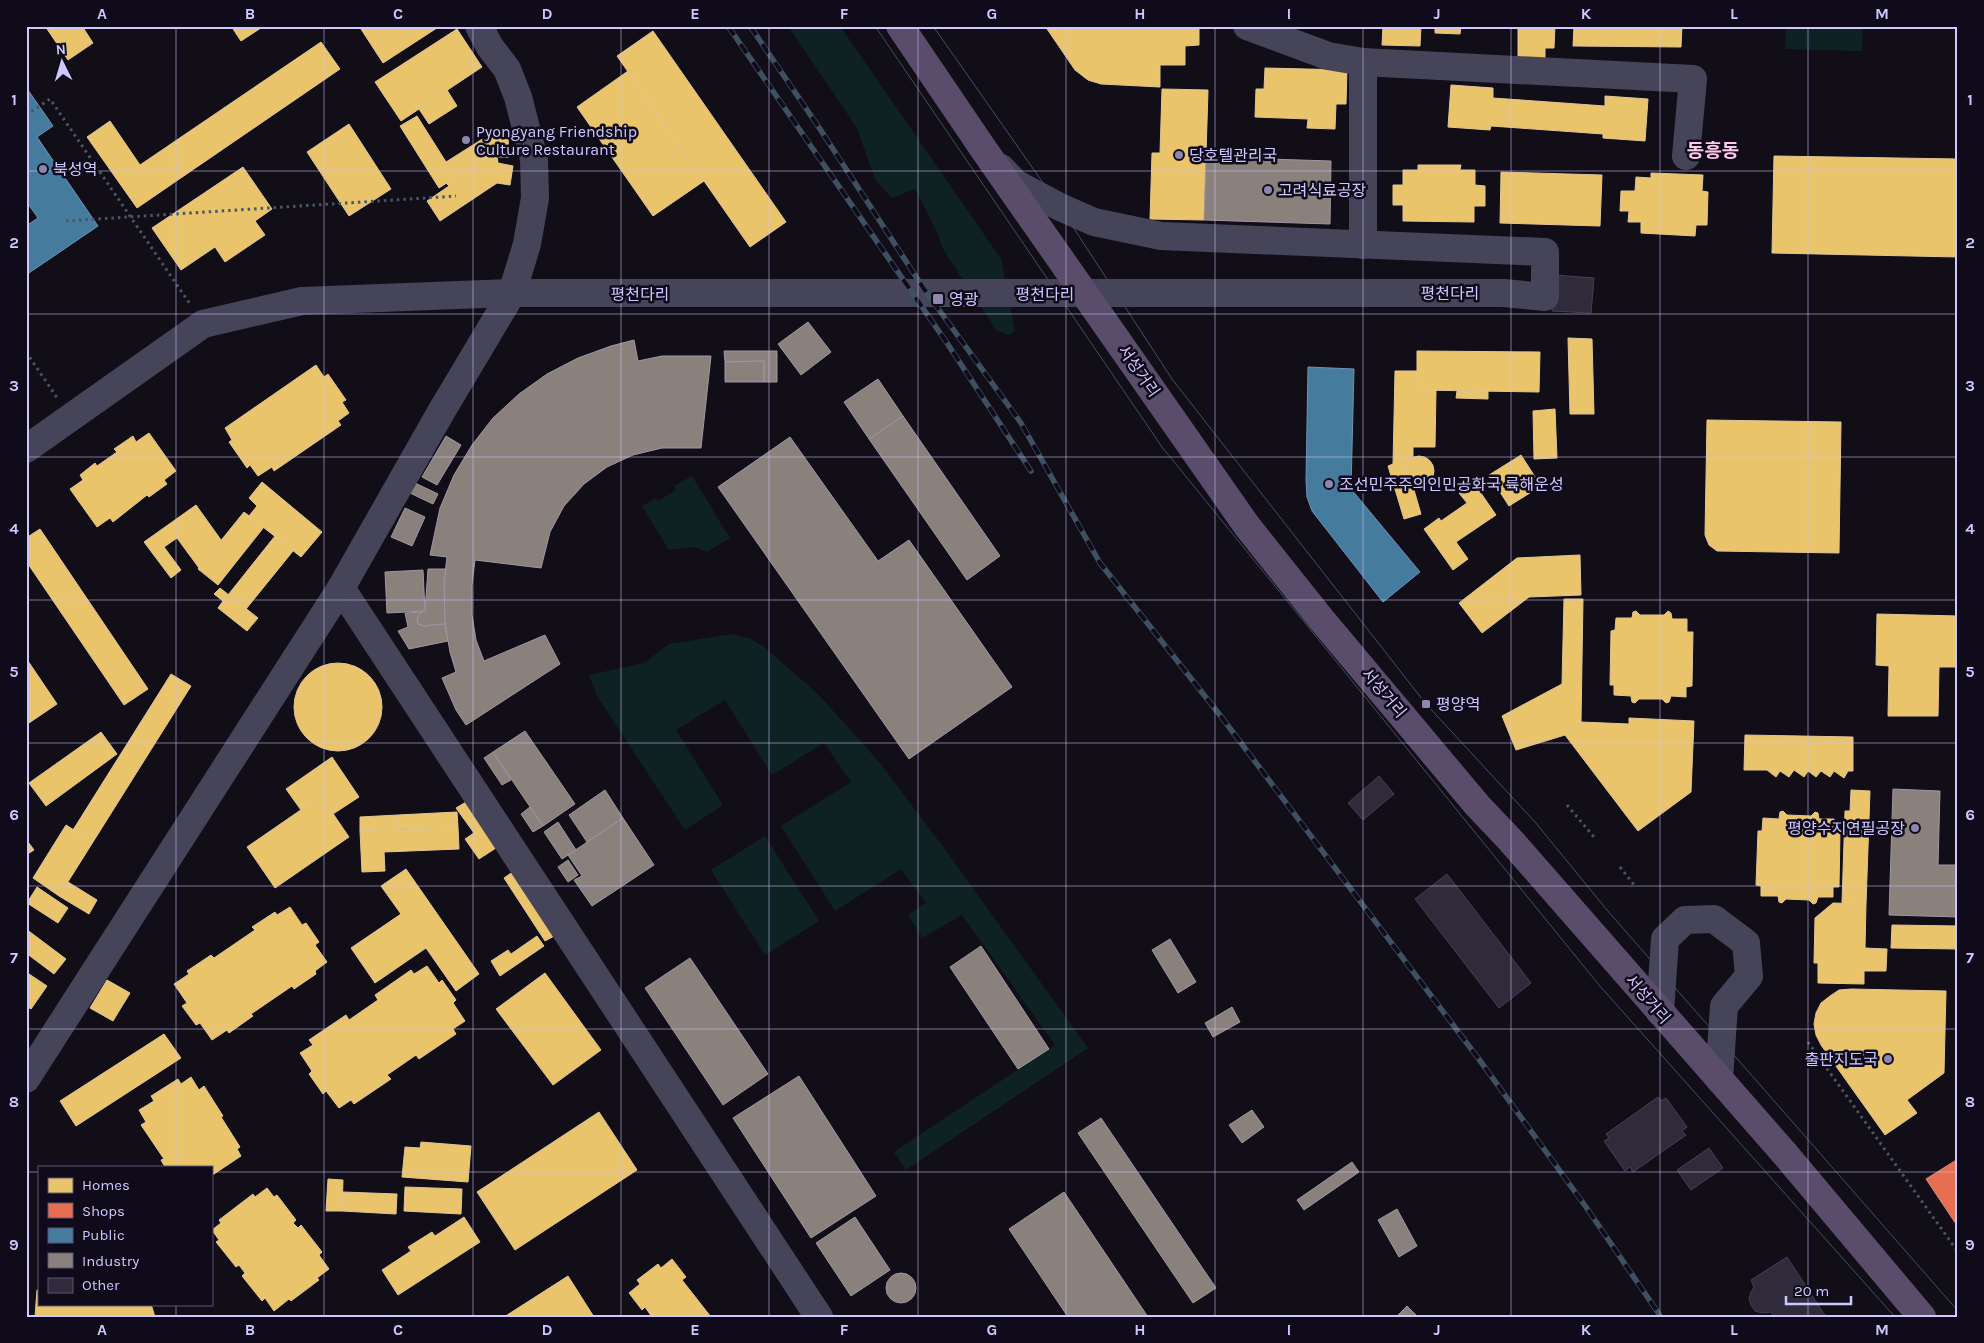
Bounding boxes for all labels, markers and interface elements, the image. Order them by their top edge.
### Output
text: A [97,4,107,23]
text: B [245,4,255,23]
text: C [393,4,403,23]
text: D [542,4,553,23]
text: E [690,4,700,23]
text: F [840,4,849,23]
text: G [987,4,997,23]
text: H [1134,4,1146,23]
text: I [1287,4,1291,23]
text: J [1433,4,1441,23]
text: K [1581,4,1592,23]
text: L [1730,4,1738,23]
text: M [1875,4,1889,23]
north arrow [38,38,88,88]
text: N [55,41,67,58]
text: 1 [11,90,17,109]
text: 1 [1967,90,1973,109]
place label: Pyongyang Friendship Culture Restaurant [476,122,637,159]
marker: Pyongyang Friendship Culture Restaurant [460,134,472,146]
district label: 동흥동 [1687,140,1739,162]
place label: 당호텔관리국 [1189,146,1277,165]
marker: 당호텔관리국 [1173,149,1185,161]
place label: 북성역 [53,160,97,179]
marker: 북성역 [37,163,49,175]
place label: 고려식료공장 [1278,181,1367,200]
marker: 고려식료공장 [1262,184,1274,196]
text: 2 [9,233,19,252]
text: 2 [1965,233,1975,252]
street label: 평천다리 [1421,284,1479,303]
street label: 평천다리 [611,285,669,304]
street label: 평천다리 [1016,285,1074,304]
place label: 영광 [949,290,979,309]
marker: 영광 [931,292,945,306]
street label: 서성거리 [1114,341,1164,401]
text: 3 [9,376,19,395]
text: 3 [1965,376,1975,395]
place label: 조선민주주의인민공화국 륙해운성 [1339,475,1564,494]
marker: 조선민주주의인민공화국 륙해운성 [1323,478,1335,490]
text: 4 [9,519,19,538]
text: 4 [1965,519,1975,538]
text: 5 [9,662,19,681]
text: 5 [1965,662,1975,681]
street label: 서성거리 [1358,664,1410,722]
place label: 평양역 [1436,695,1480,714]
marker: 평양역 [1420,698,1432,710]
text: 6 [9,805,19,824]
text: 6 [1965,805,1975,824]
place label: 평양수지연필공장 [1787,819,1905,838]
marker: 평양수지연필공장 [1909,822,1921,834]
text: 7 [10,948,18,967]
text: 7 [1966,948,1974,967]
street label: 서성거리 [1622,971,1674,1027]
place label: 출판지도국 [1804,1050,1878,1069]
marker: 출판지도국 [1882,1053,1894,1065]
text: 8 [9,1092,19,1111]
text: 8 [1965,1092,1975,1111]
legend [38,1166,212,1306]
text: Homes [82,1176,130,1194]
text: Shops [82,1202,125,1220]
text: Public [82,1226,125,1244]
text: 9 [9,1235,19,1254]
text: 9 [1965,1235,1975,1254]
text: Industry [82,1252,139,1270]
scale bar [1786,1273,1852,1305]
text: Other [82,1276,120,1294]
text: 20 m [1794,1282,1829,1300]
text: A [97,1320,107,1339]
text: B [245,1320,255,1339]
text: C [393,1320,403,1339]
text: D [542,1320,553,1339]
text: E [690,1320,700,1339]
text: F [840,1320,849,1339]
text: G [987,1320,997,1339]
text: H [1134,1320,1146,1339]
text: I [1287,1320,1291,1339]
text: J [1433,1320,1441,1339]
text: K [1581,1320,1592,1339]
text: L [1730,1320,1738,1339]
text: M [1875,1320,1889,1339]

